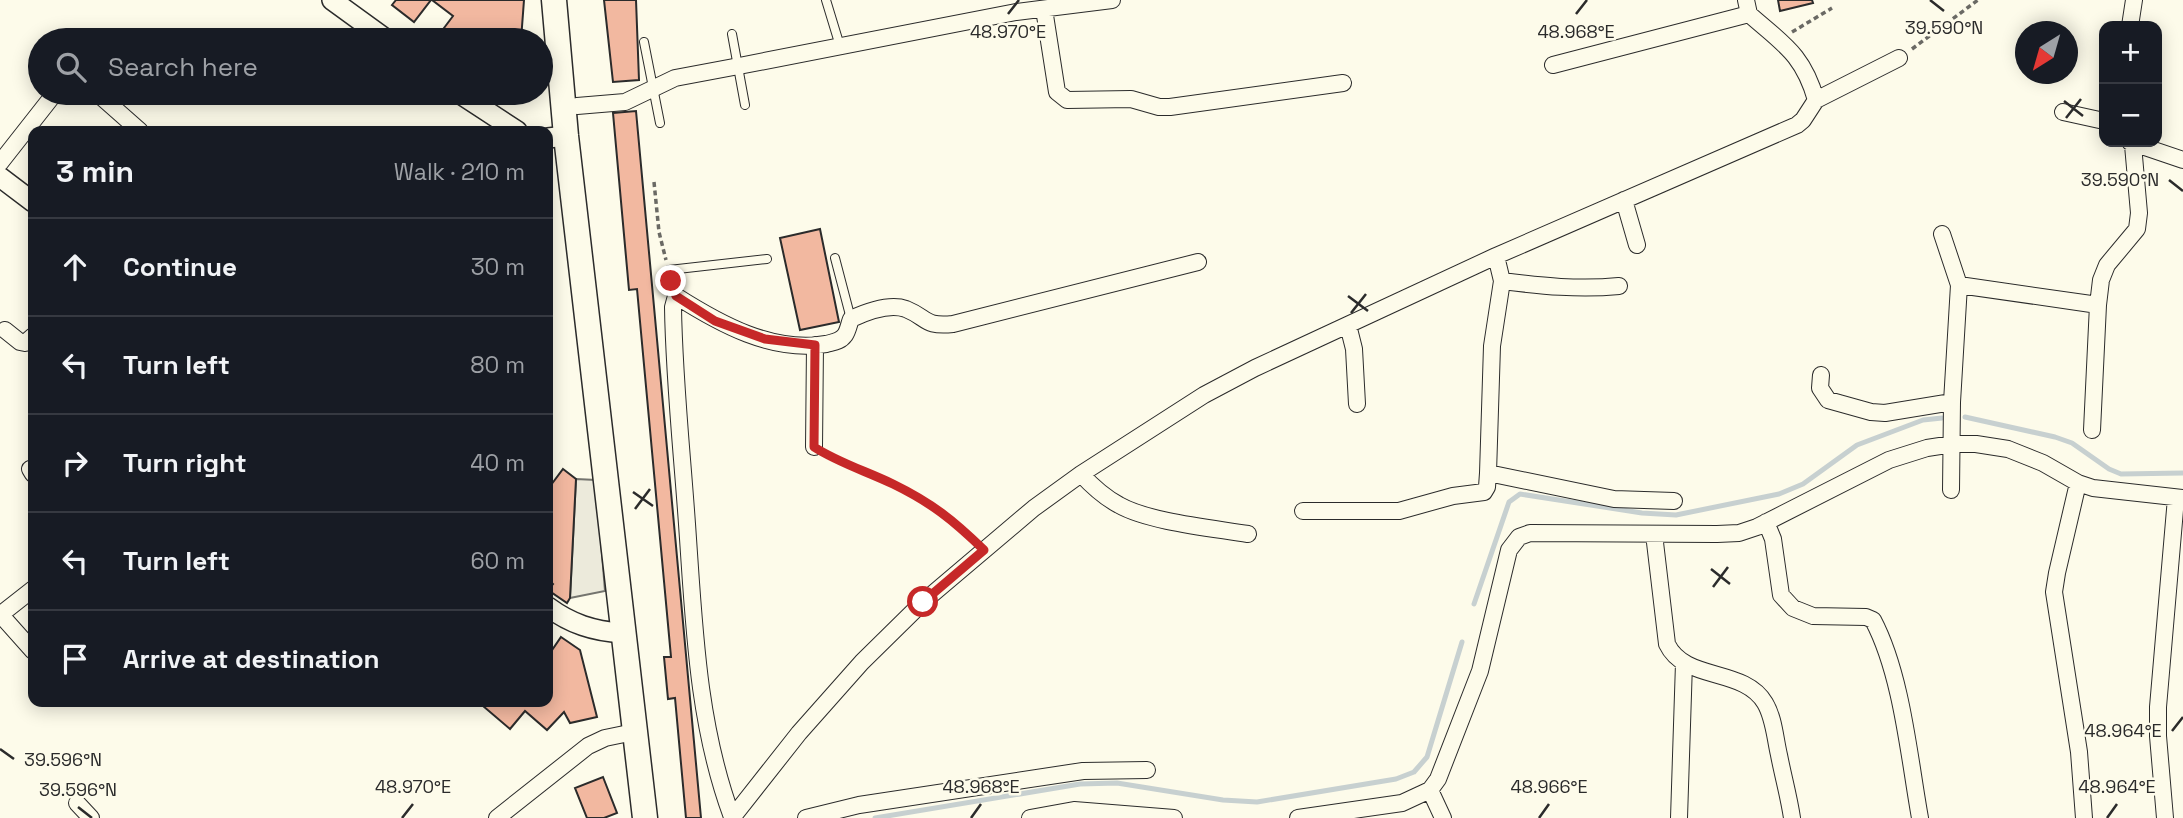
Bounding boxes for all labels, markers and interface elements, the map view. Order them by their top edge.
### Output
text: 39.590°N [1905,16,1983,39]
text: 48.970°E [970,20,1046,43]
text: 48.968°E [1537,20,1615,43]
north arrow [2015,21,2078,84]
map controls [2099,21,2162,147]
button: + [2099,21,2162,84]
search box [28,28,553,105]
icon: search [52,48,90,86]
text: Search here [108,50,258,84]
button: − [2099,84,2162,147]
text: 3 min [56,152,134,191]
text: Walk · 210 m [394,157,525,187]
text: 39.590°N [2081,168,2159,191]
icon: ahead [56,248,94,286]
text: Continue [123,250,237,284]
text: 30 m [471,252,525,282]
route end [655,265,686,296]
icon: left [56,346,94,384]
text: Turn left [123,348,230,382]
text: 80 m [470,350,525,380]
icon: right [56,444,94,482]
text: Turn right [123,446,247,480]
text: 40 m [470,448,525,478]
icon: left [56,542,94,580]
text: Turn left [123,544,230,578]
text: 60 m [470,546,525,576]
route start [907,586,938,617]
icon: arrive [56,640,94,678]
text: Arrive at destination [123,642,380,676]
text: 48.964°E [2084,719,2162,742]
text: 39.596°N [24,748,102,771]
text: 48.970°E [375,775,451,798]
text: 48.968°E [942,775,1020,798]
text: 48.966°E [1510,775,1588,798]
text: 48.964°E [2078,775,2156,798]
text: 39.596°N [39,778,117,801]

